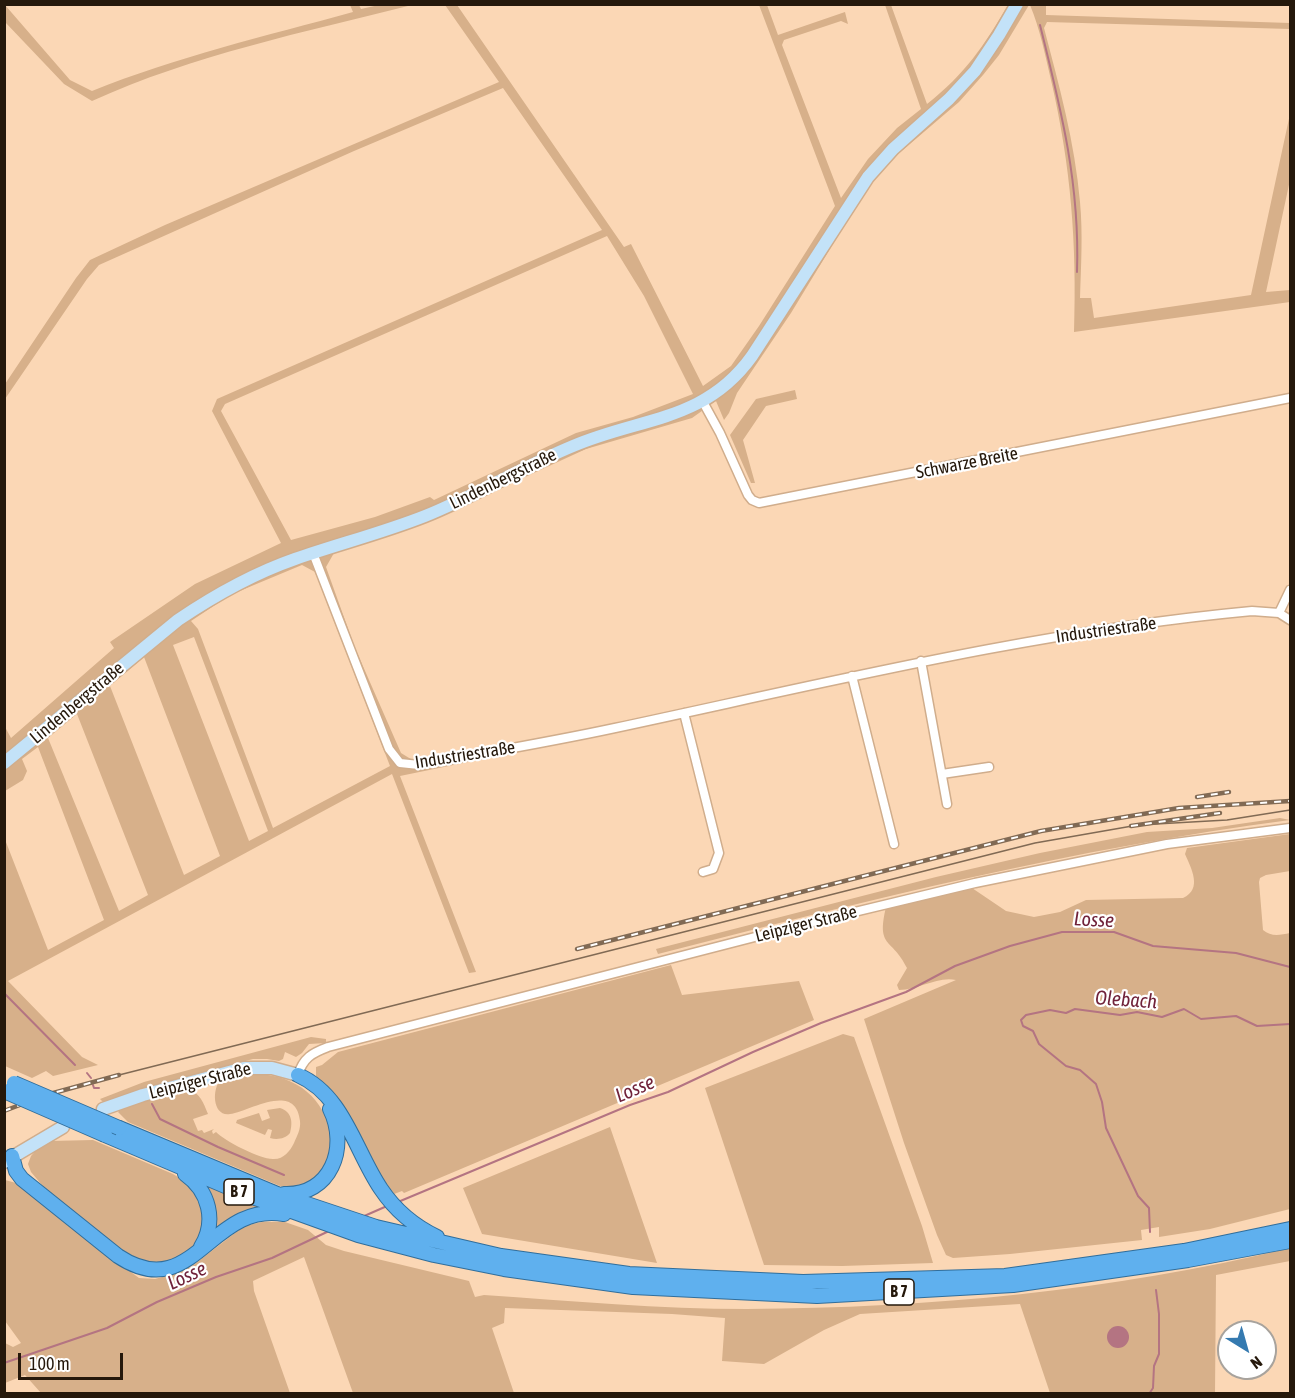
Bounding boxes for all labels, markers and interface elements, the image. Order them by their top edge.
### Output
street label: Schwarze Breite [914,443,1020,483]
street label: Lindenbergstraße [446,444,560,514]
street label: Industriestraße [1054,612,1158,648]
street label: Lindenbergstraße [26,657,128,749]
street label: Industriestraße [413,736,517,774]
street label: Leipziger Straße [753,901,859,947]
water label: Losse [1073,907,1115,933]
water label: Olebach [1094,986,1158,1014]
street label: Leipziger Straße [147,1058,253,1104]
water label: Losse [612,1070,658,1108]
road number: B 7 [224,1179,254,1205]
water label: Losse [164,1257,210,1295]
road number: B 7 [884,1279,914,1305]
north arrow [1217,1320,1277,1380]
scale bar [21,1341,126,1379]
text: 100 m [29,1353,70,1374]
text: N [1247,1353,1266,1373]

